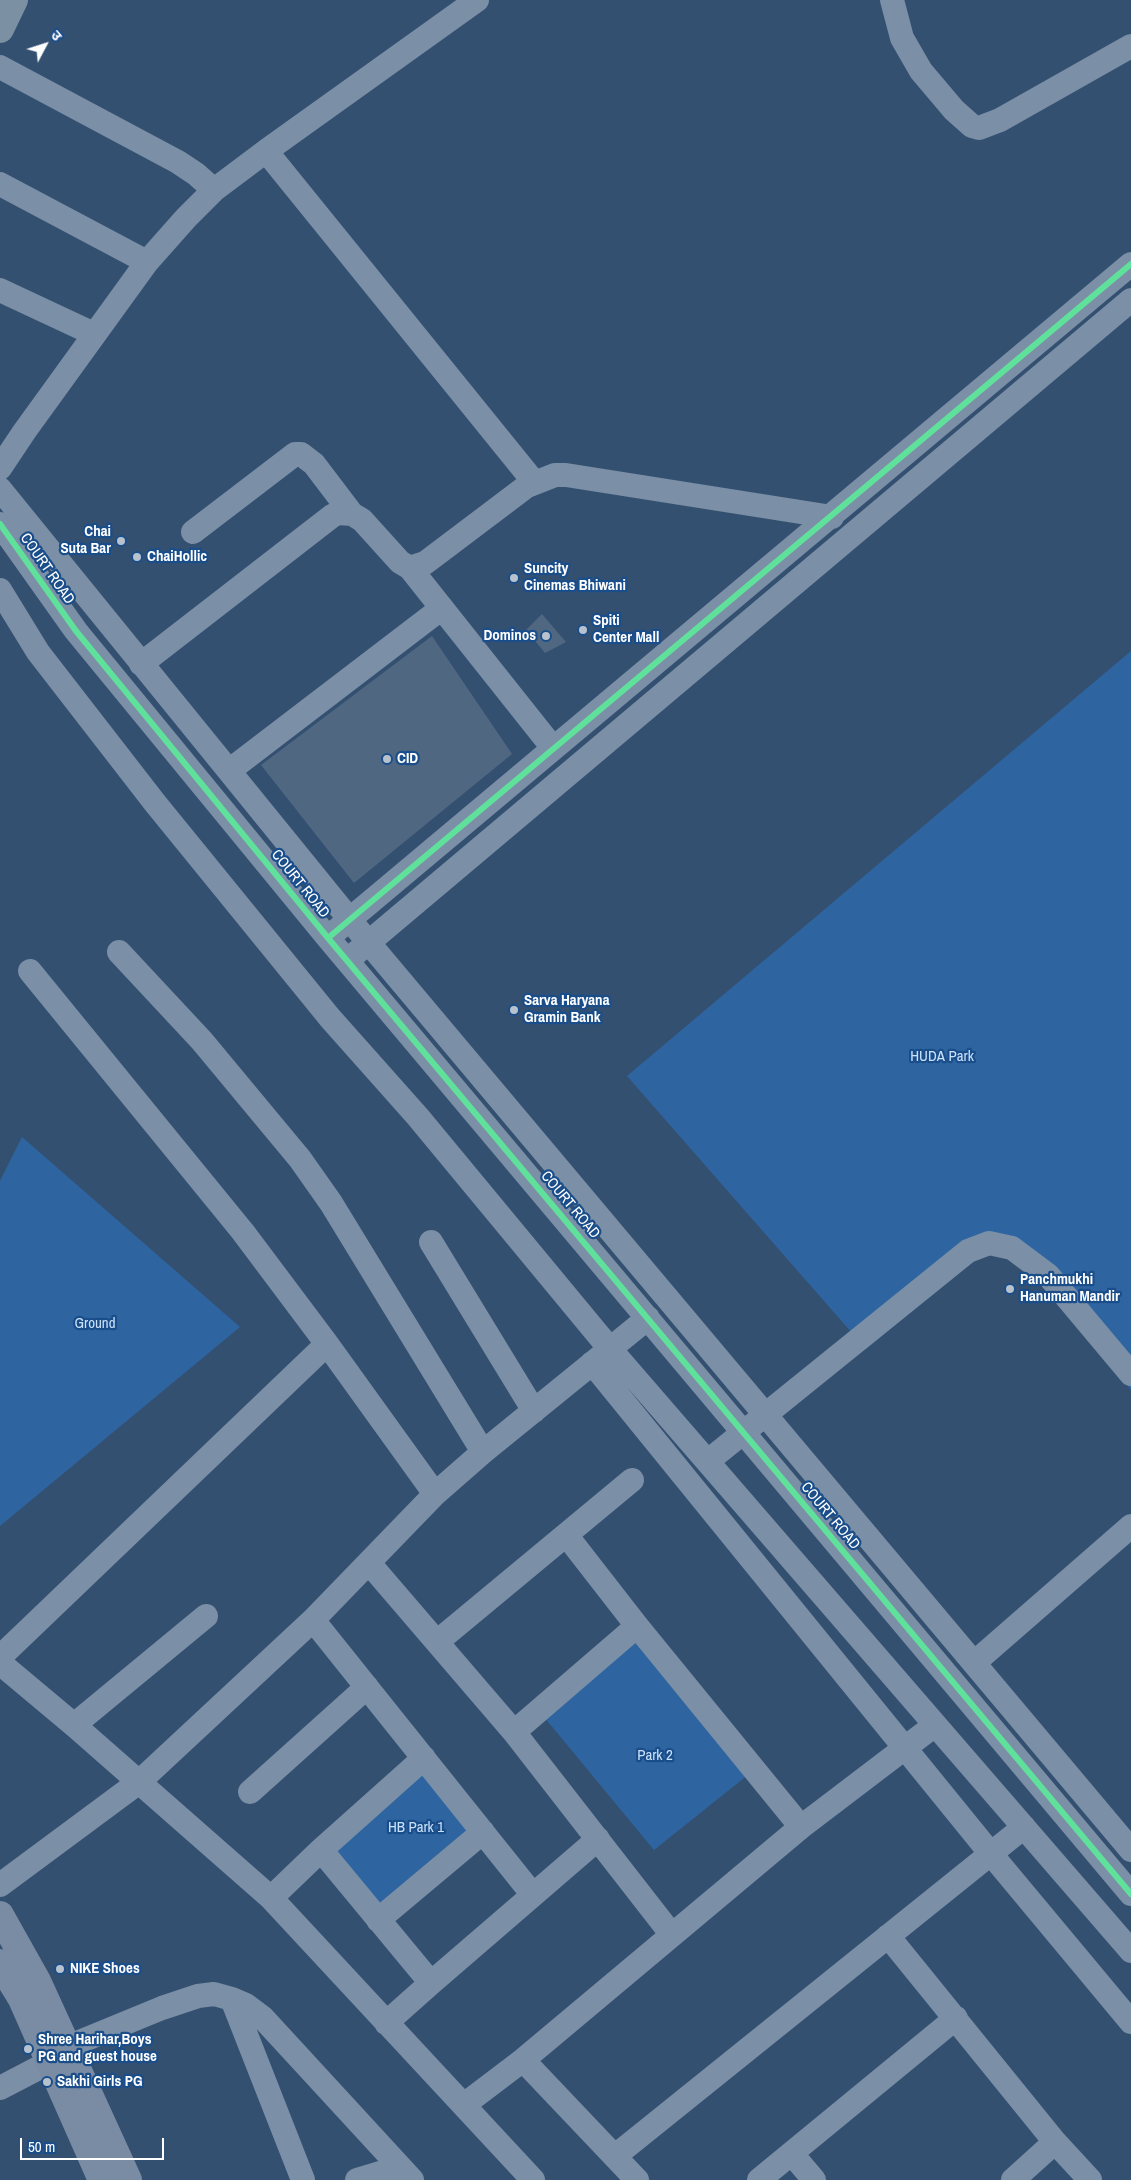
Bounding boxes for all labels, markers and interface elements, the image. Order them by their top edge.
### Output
north arrow [20,20,70,70]
text: उ [47,26,66,44]
place label: Chai Suta Bar [60,523,111,558]
street label: COURT ROAD [16,530,78,608]
marker: Chai Suta Bar [115,535,127,547]
place label: ChaiHollic [147,548,207,566]
marker: ChaiHollic [131,551,143,563]
place label: Suncity Cinemas Bhiwani [524,560,626,595]
marker: Suncity Cinemas Bhiwani [508,572,520,584]
place label: Spiti Center Mall [593,612,659,647]
marker: Spiti Center Mall [577,624,589,636]
place label: Dominos [483,627,536,645]
marker: Dominos [540,630,552,642]
place label: CID [397,750,418,768]
marker: CID [381,753,393,765]
street label: COURT ROAD [267,846,333,922]
place label: Sarva Haryana Gramin Bank [524,992,609,1027]
marker: Sarva Haryana Gramin Bank [508,1004,520,1016]
park label: HUDA Park [910,1048,974,1066]
street label: COURT ROAD [537,1168,603,1242]
place label: Panchmukhi Hanuman Mandir [1020,1271,1120,1306]
marker: Panchmukhi Hanuman Mandir [1004,1283,1016,1295]
park label: Ground [74,1315,116,1333]
street label: COURT ROAD [797,1479,863,1553]
park label: Park 2 [637,1747,673,1765]
park label: HB Park 1 [388,1819,444,1837]
place label: NIKE Shoes [70,1960,140,1978]
marker: NIKE Shoes [54,1963,66,1975]
place label: Shree Harihar,Boys PG and guest house [38,2031,157,2066]
marker: Shree Harihar,Boys PG and guest house [22,2043,34,2055]
place label: Sakhi Girls PG [57,2073,142,2091]
marker: Sakhi Girls PG [41,2076,53,2088]
scale bar [22,2128,166,2160]
text: 50 m [28,2136,55,2157]

